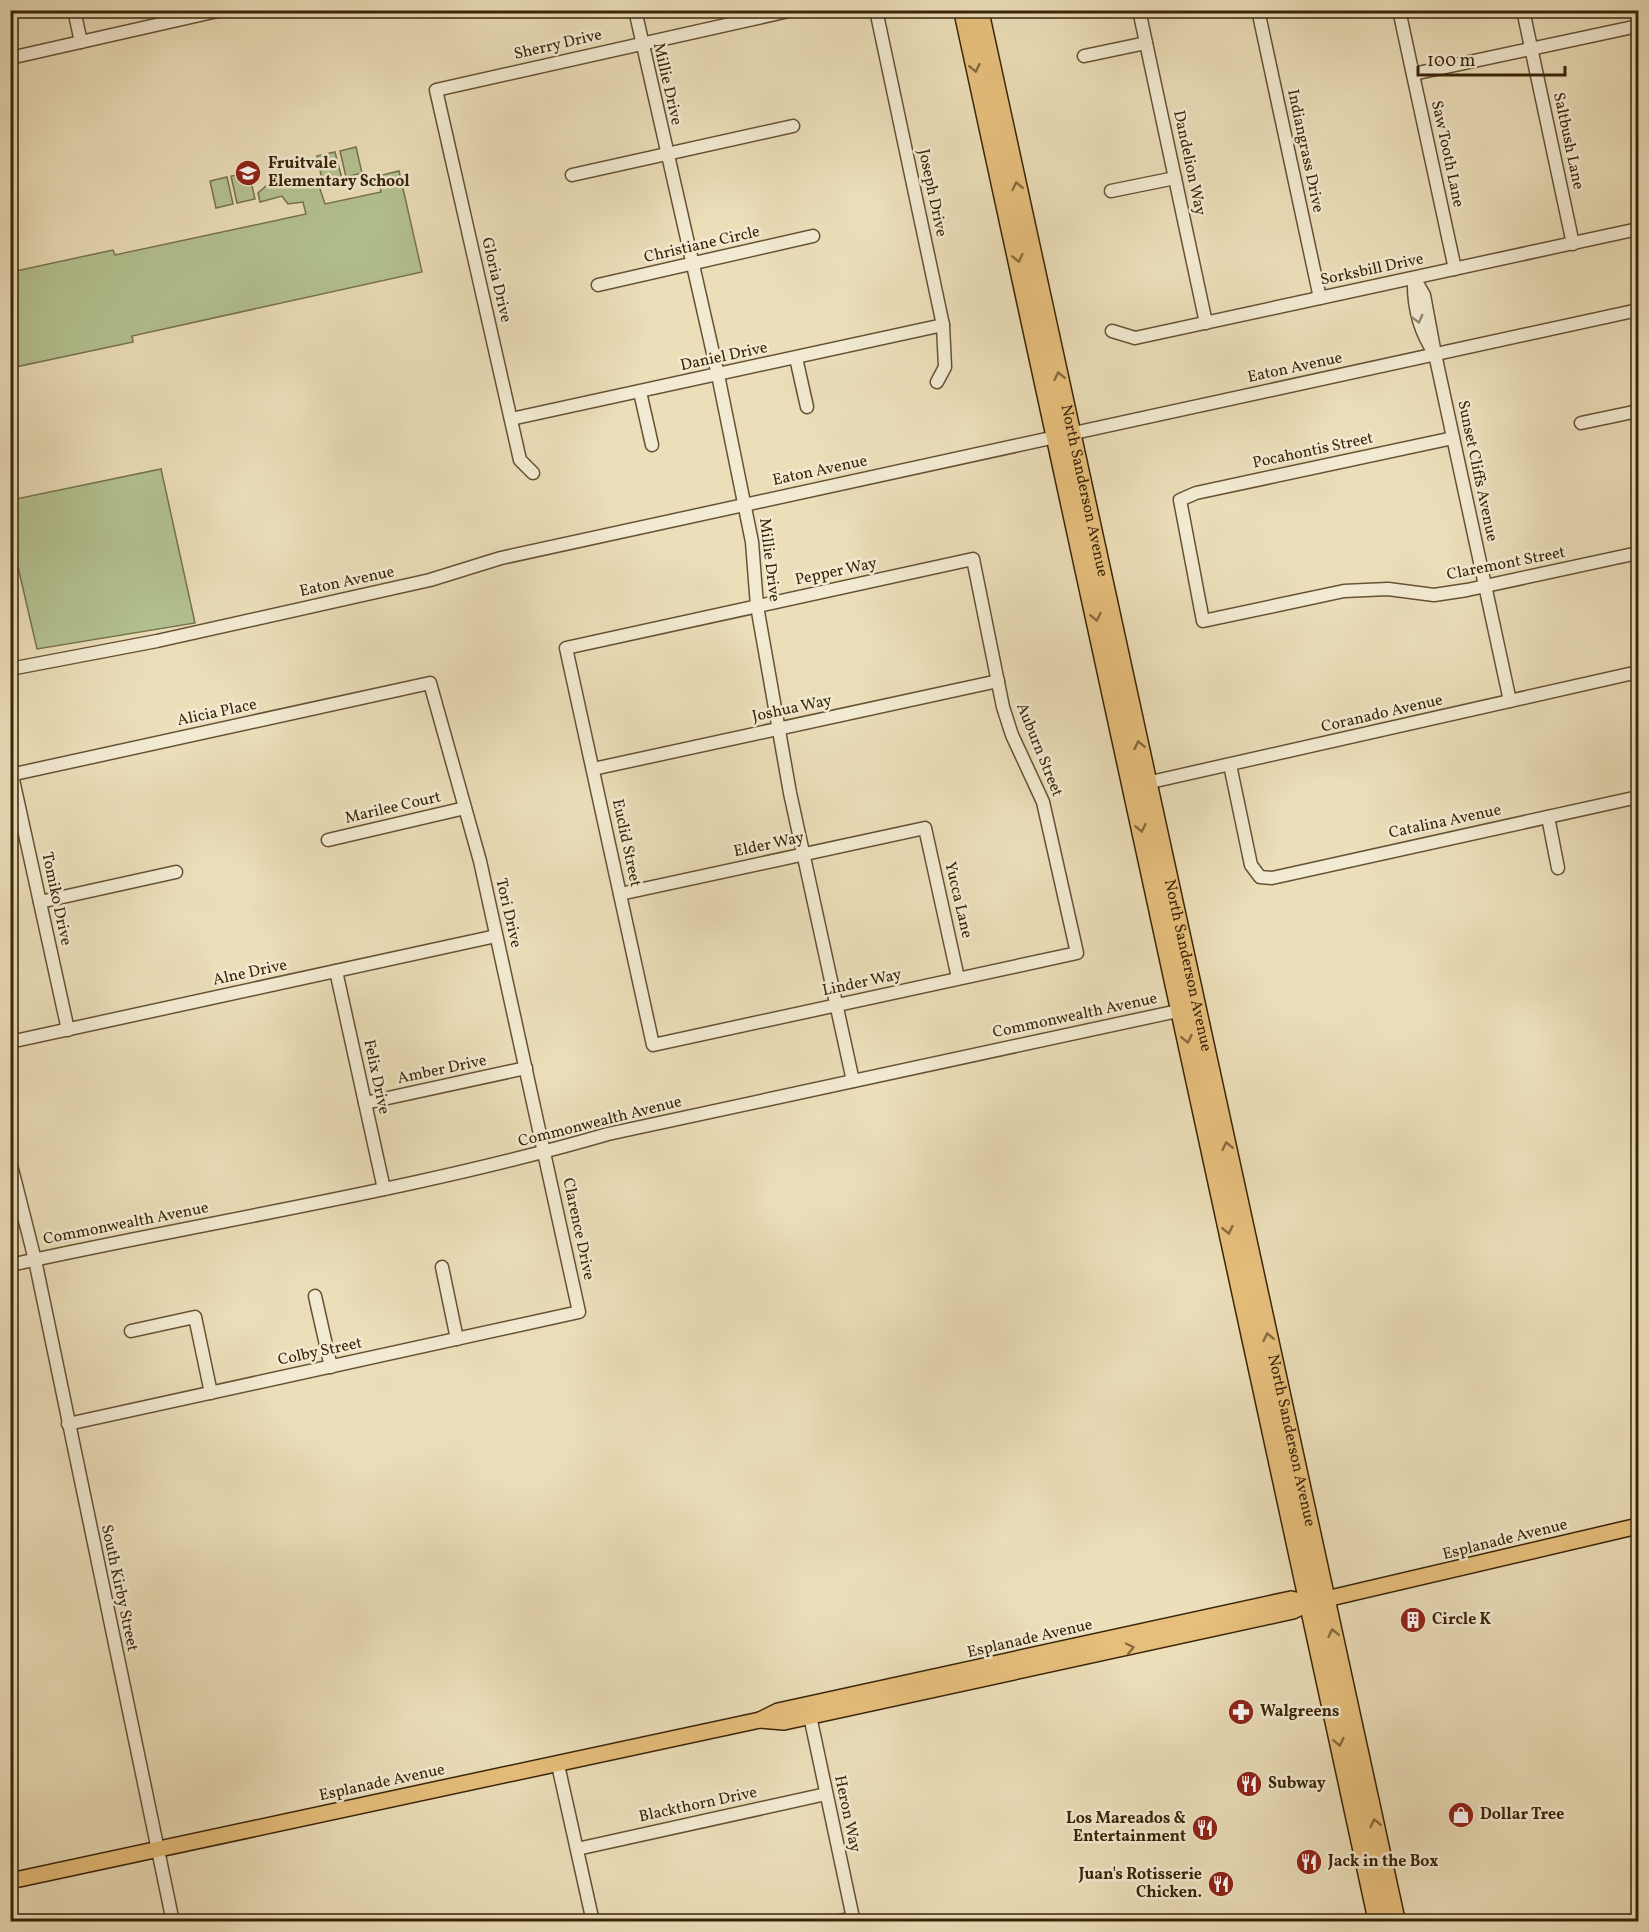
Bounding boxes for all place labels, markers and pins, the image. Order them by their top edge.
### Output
place label: Fruitvale Elementary School [268,153,410,193]
school or university icon: Fruitvale Elementary School [233,158,263,188]
building icon: Circle K [1398,1605,1428,1635]
place label: Circle K [1432,1609,1492,1631]
pharmacy icon: Walgreens [1226,1697,1256,1727]
place label: Walgreens [1260,1701,1340,1723]
restaurant icon: Subway [1234,1769,1264,1799]
place label: Subway [1268,1773,1326,1795]
shop icon: Dollar Tree [1446,1800,1476,1830]
place label: Dollar Tree [1480,1804,1564,1826]
place label: Los Mareados & Entertainment [1066,1808,1186,1848]
restaurant icon: Los Mareados & Entertainment [1190,1813,1220,1843]
restaurant icon: Jack in the Box [1294,1847,1324,1877]
place label: Jack in the Box [1327,1851,1438,1873]
place label: Juan's Rotisserie Chicken. [1078,1864,1202,1904]
restaurant icon: Juan's Rotisserie Chicken. [1206,1869,1236,1899]

